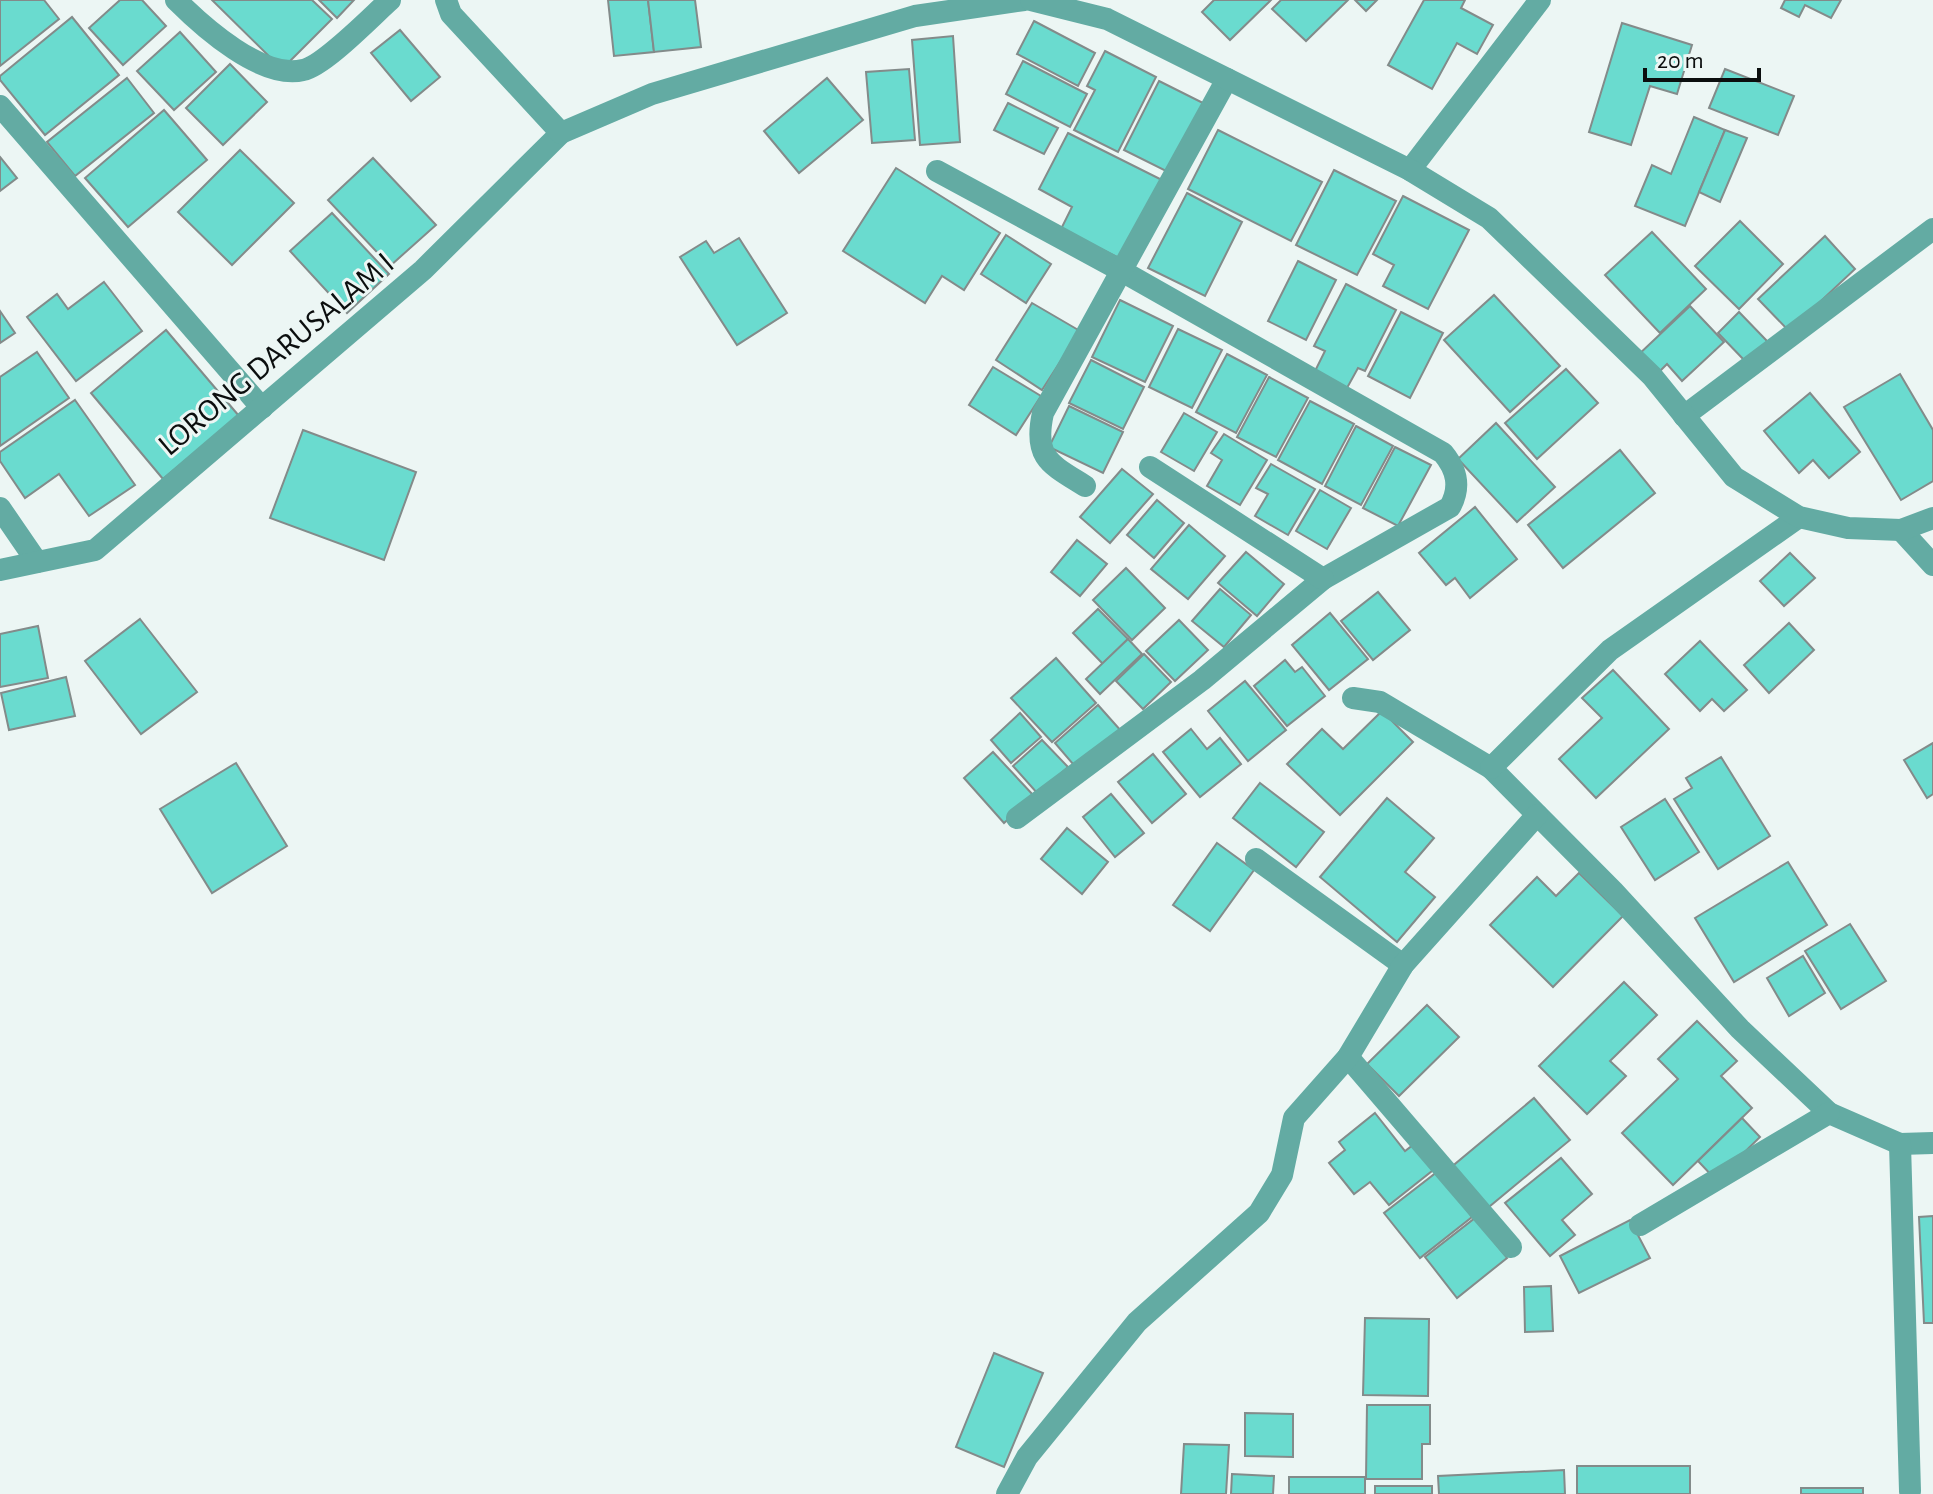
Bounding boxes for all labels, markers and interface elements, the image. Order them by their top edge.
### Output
scale bar [1645,32,1759,82]
text: 20 m [1657,49,1704,73]
street label: LORONG DARUSALAM I [152,246,400,462]

